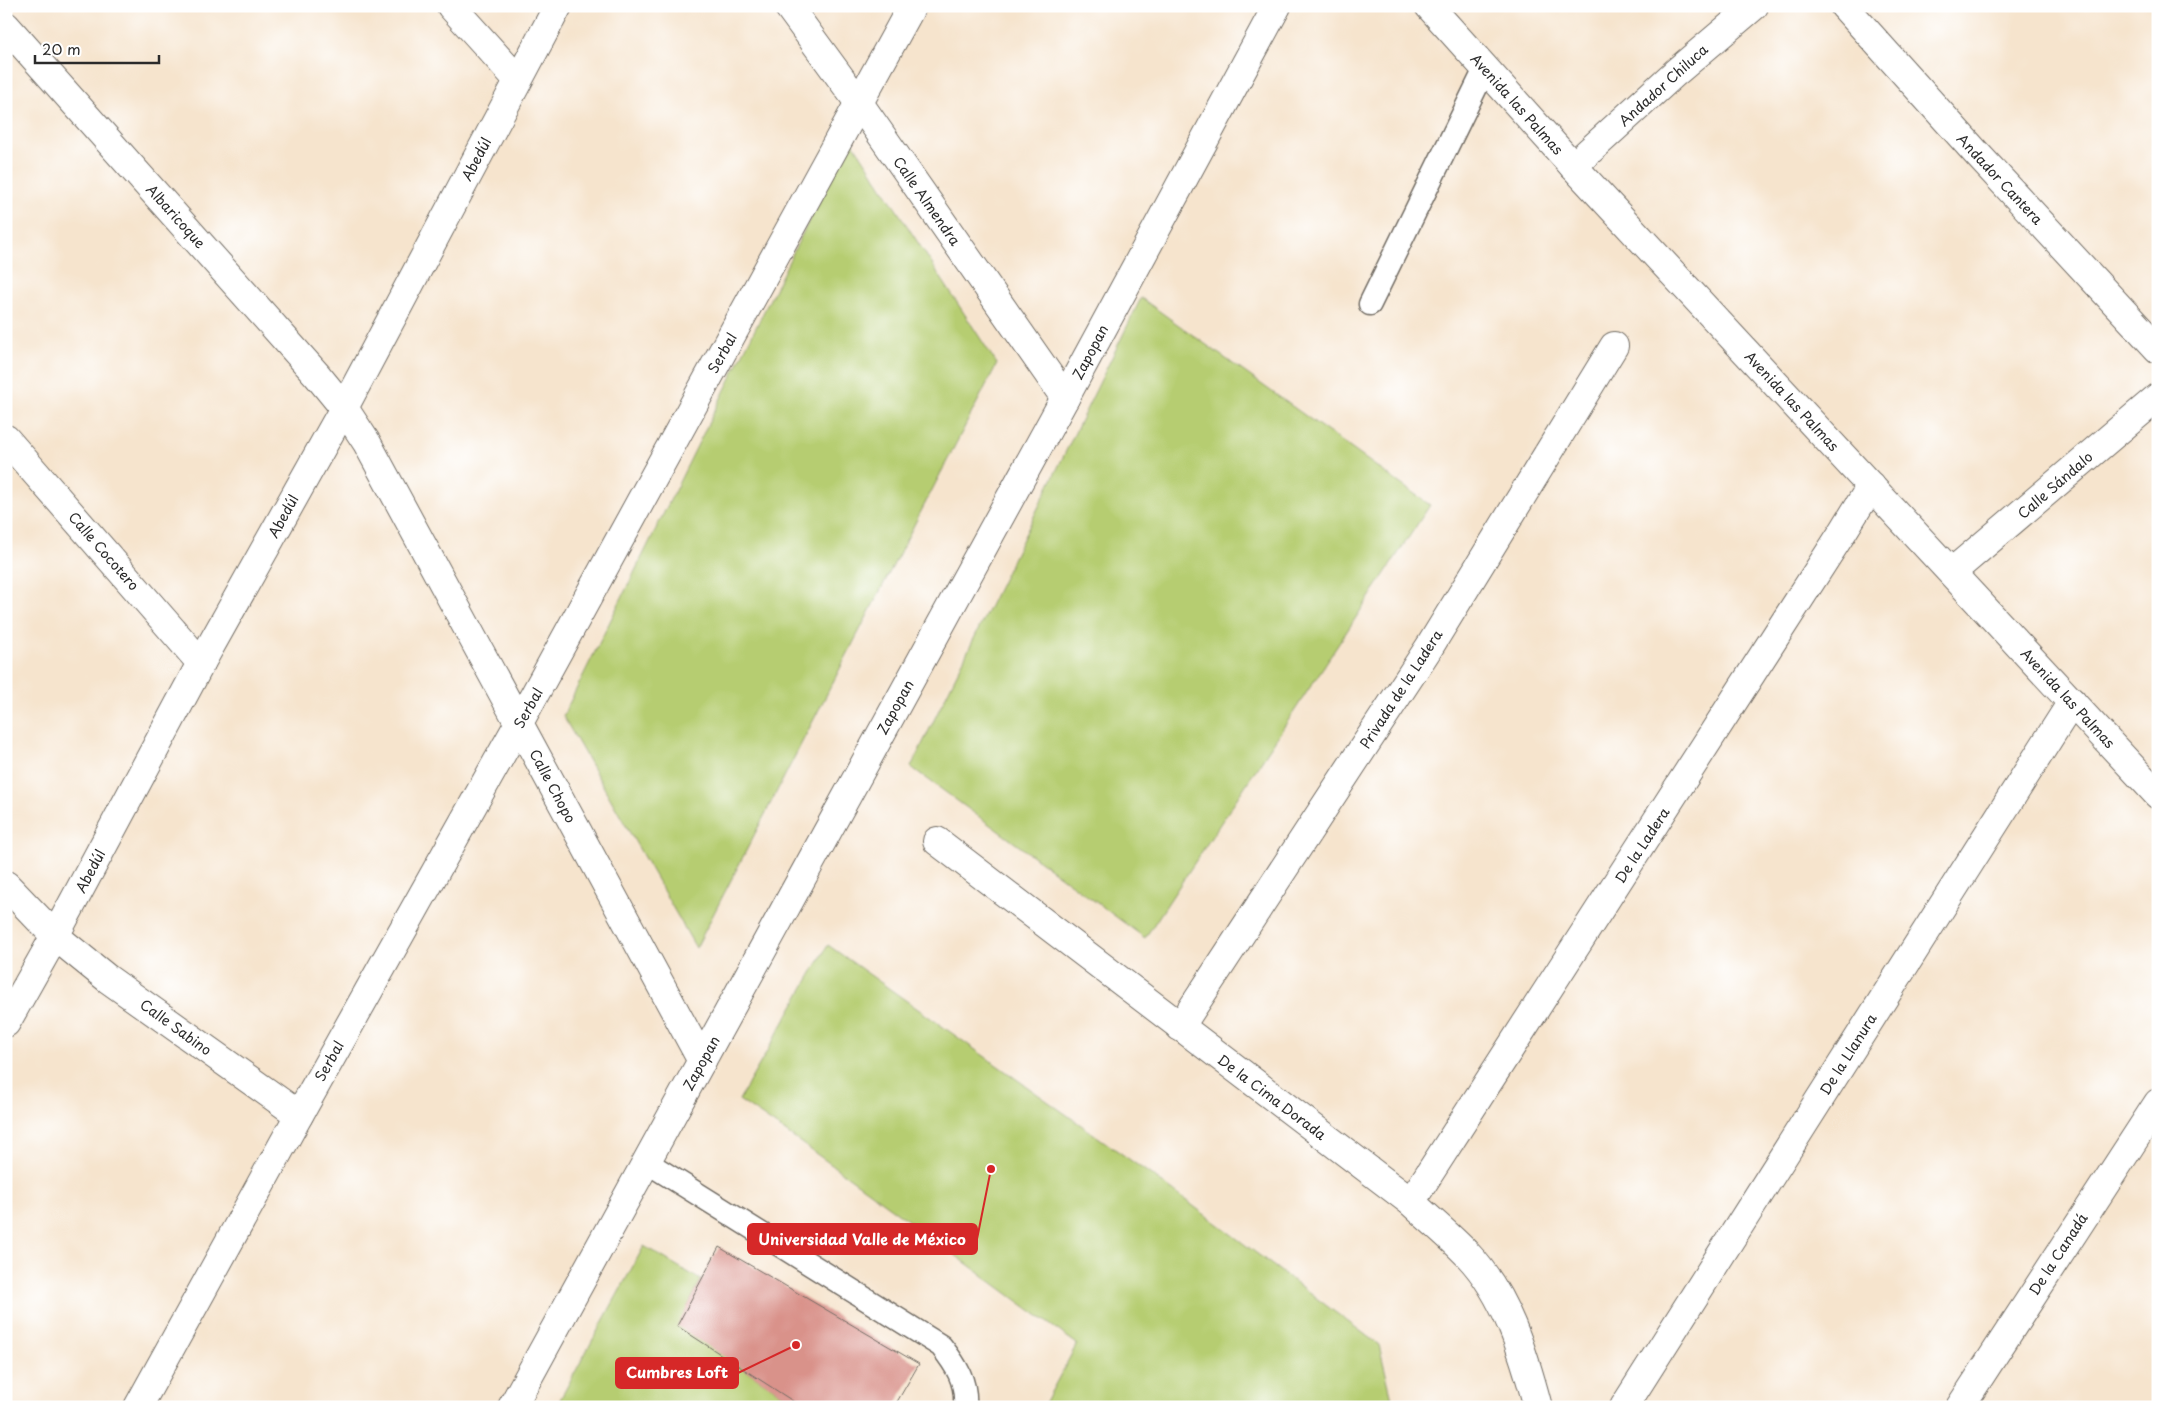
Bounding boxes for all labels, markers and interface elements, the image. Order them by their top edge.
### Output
scale bar [35,32,159,64]
text: 20 m [42,37,81,60]
street label: Andador Chiluca [1614,39,1713,131]
street label: Avenida las Palmas [1466,49,1568,159]
street label: Andador Cantera [1952,129,2048,230]
street label: Abedúl [456,134,496,184]
street label: Calle Almendra [888,152,966,250]
street label: Albaricoque [141,179,211,253]
street label: Zapopan [1067,321,1113,383]
street label: Serbal [702,329,742,377]
street label: Avenida las Palmas [1740,346,1844,456]
street label: Calle Sándalo [2013,446,2097,524]
street label: Abedúl [263,491,303,541]
street label: Calle Cocotero [64,507,144,595]
street label: Privada de la Ladera [1355,625,1448,753]
street label: Avenida las Palmas [2016,643,2120,753]
street label: Zapopan [871,676,919,738]
street label: Serbal [508,684,548,732]
street label: Calle Chopo [525,745,581,827]
street label: De la Ladera [1610,802,1675,887]
street label: Abedúl [70,846,110,896]
street label: Calle Sabino [136,994,216,1060]
street label: De la Llanura [1815,1009,1882,1099]
street label: Zapopan [677,1032,725,1094]
street label: Serbal [309,1037,349,1085]
street label: De la Cima Dorada [1213,1049,1331,1145]
street label: De la Canadá [2024,1209,2093,1299]
callout: Universidad Valle de México [748,1224,977,1254]
text: Universidad Valle de México [758,1227,966,1250]
callout: Cumbres Loft [616,1358,738,1388]
text: Cumbres Loft [626,1360,729,1383]

